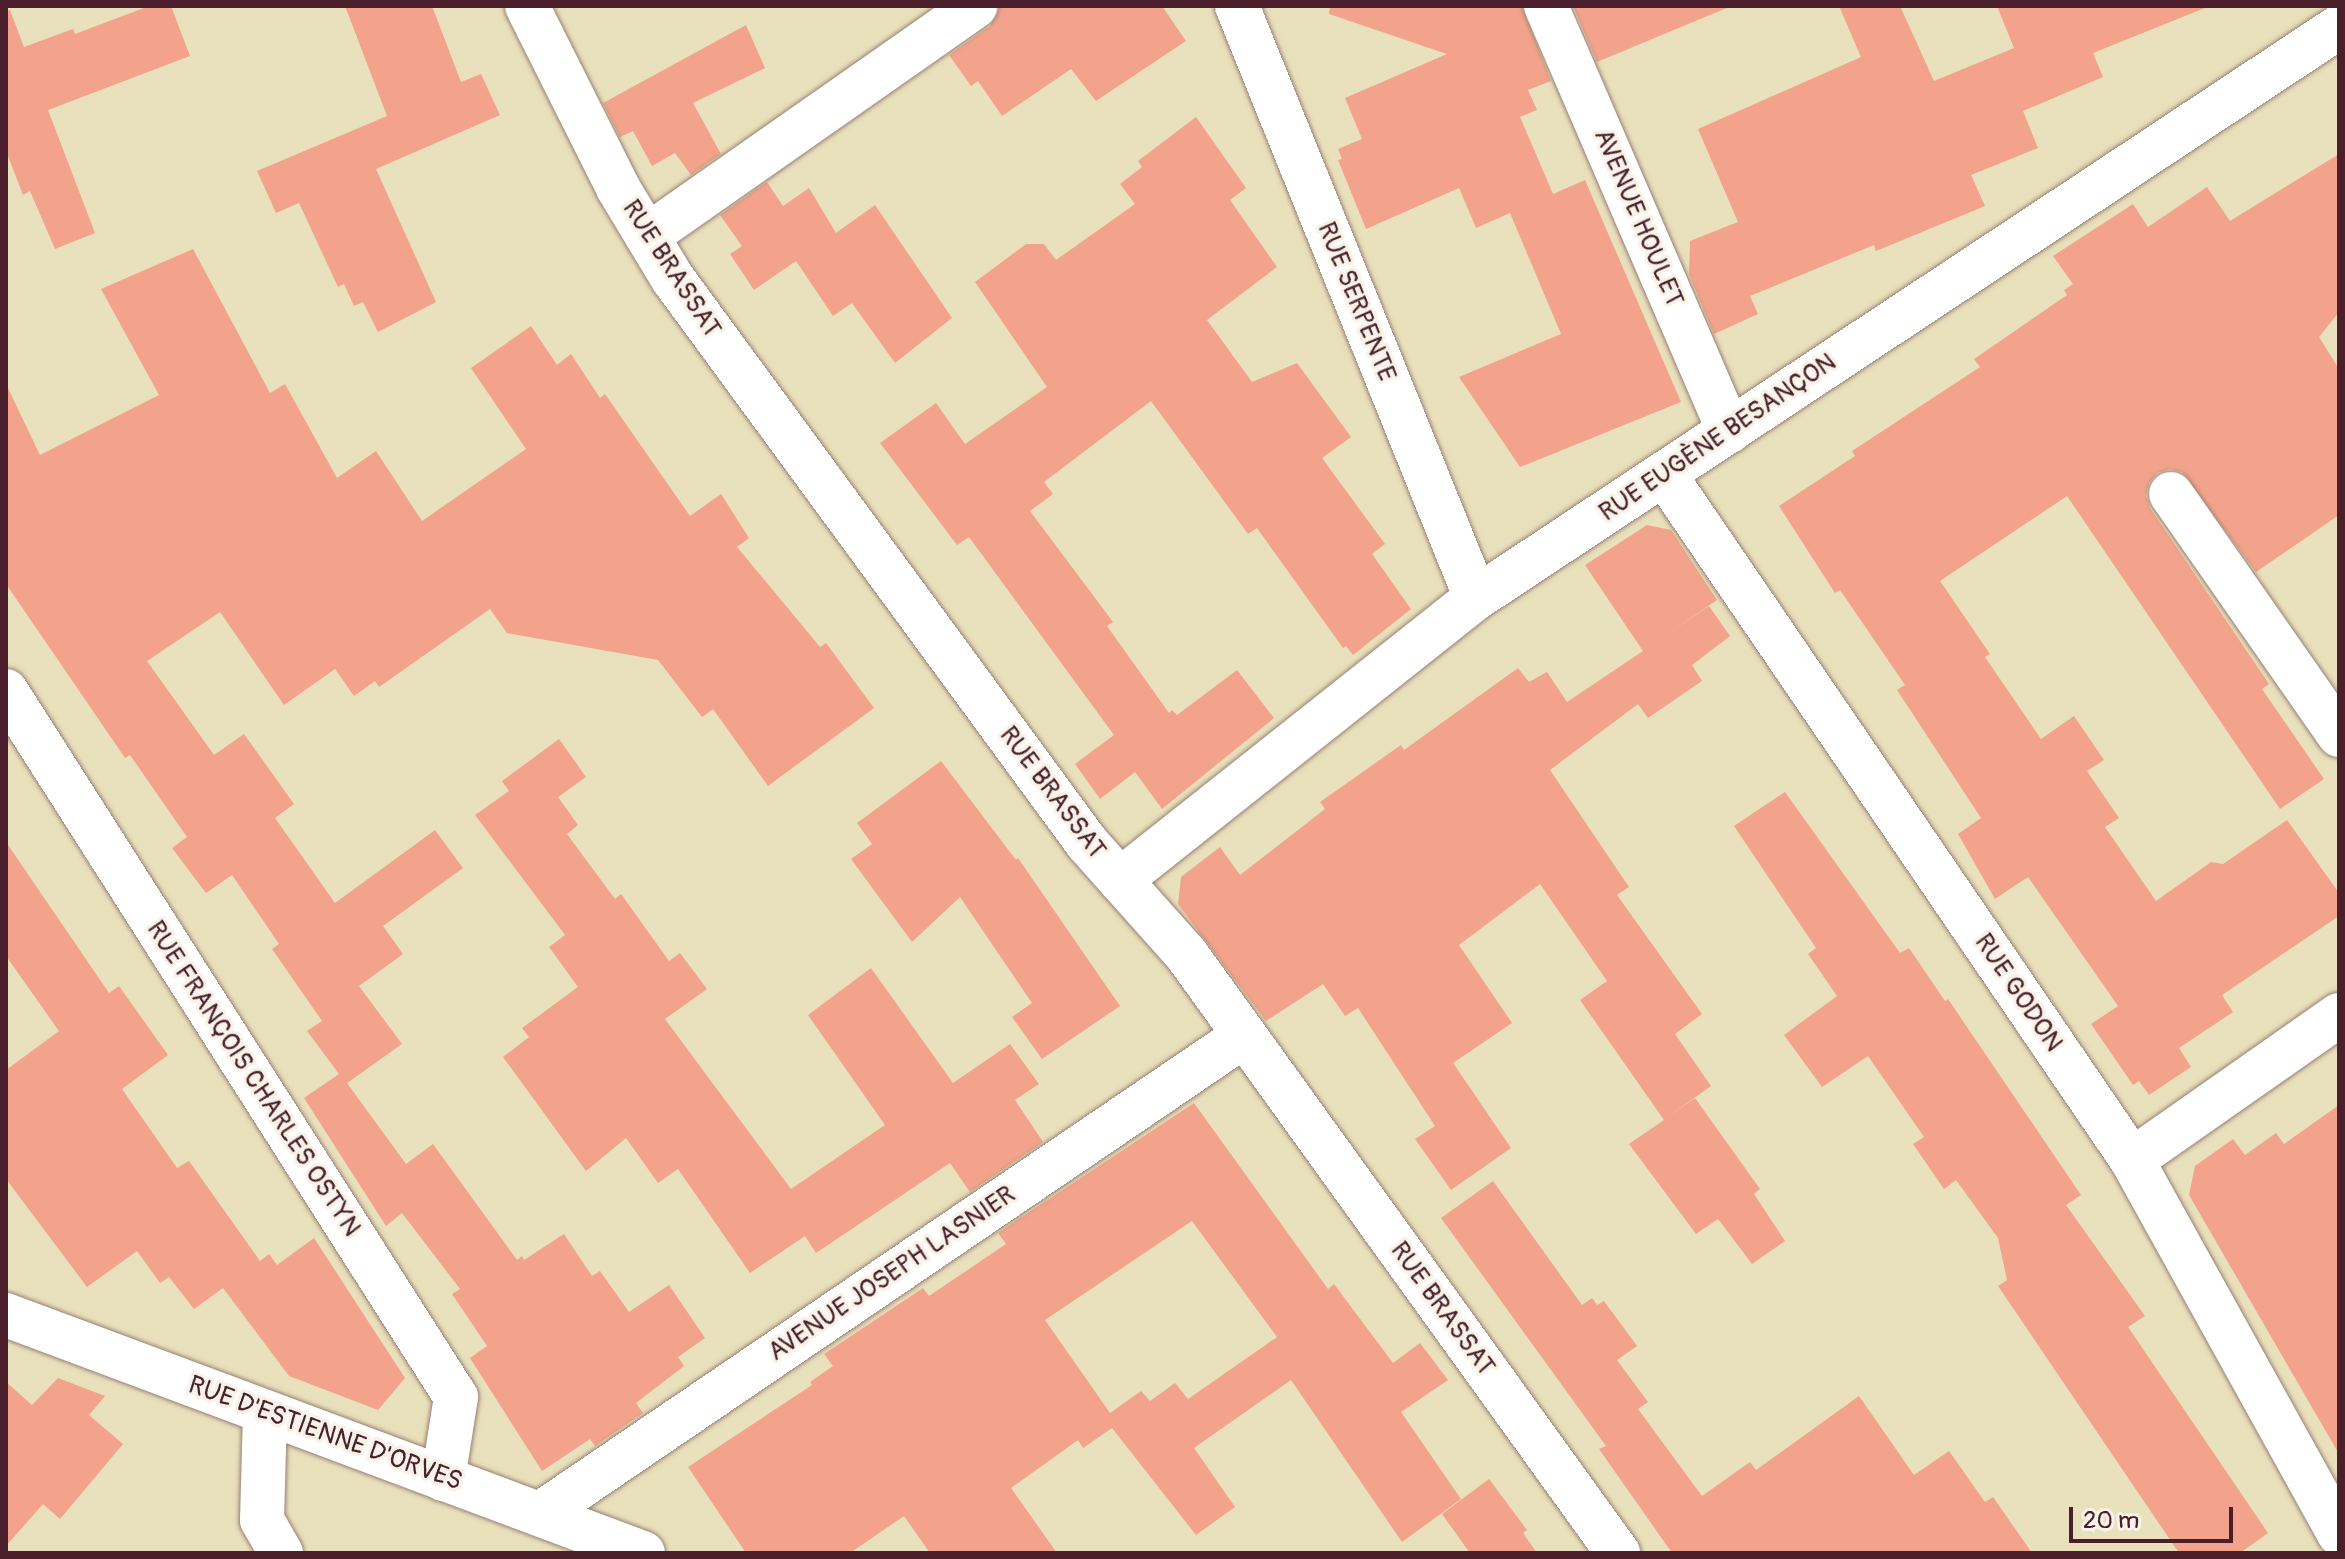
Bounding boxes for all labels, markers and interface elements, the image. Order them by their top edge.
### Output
street label: AVENUE HOULET [1587,125,1689,311]
street label: RUE BRASSAT [615,194,727,344]
street label: RUE SERPENTE [1310,218,1402,386]
street label: RUE EUGÈNE BESANÇON [1594,347,1842,529]
street label: RUE BRASSAT [992,721,1112,865]
street label: RUE FRANÇOIS CHARLES OSTYN [139,915,367,1243]
street label: RUE GODON [1967,928,2069,1058]
street label: AVENUE JOSEPH LASNIER [763,1180,1021,1368]
street label: RUE BRASSAT [1383,1236,1501,1382]
street label: RUE D'ESTIENNE D'ORVES [184,1370,466,1498]
scale bar [2073,1491,2237,1541]
text: 20 m [2083,1506,2139,1535]

